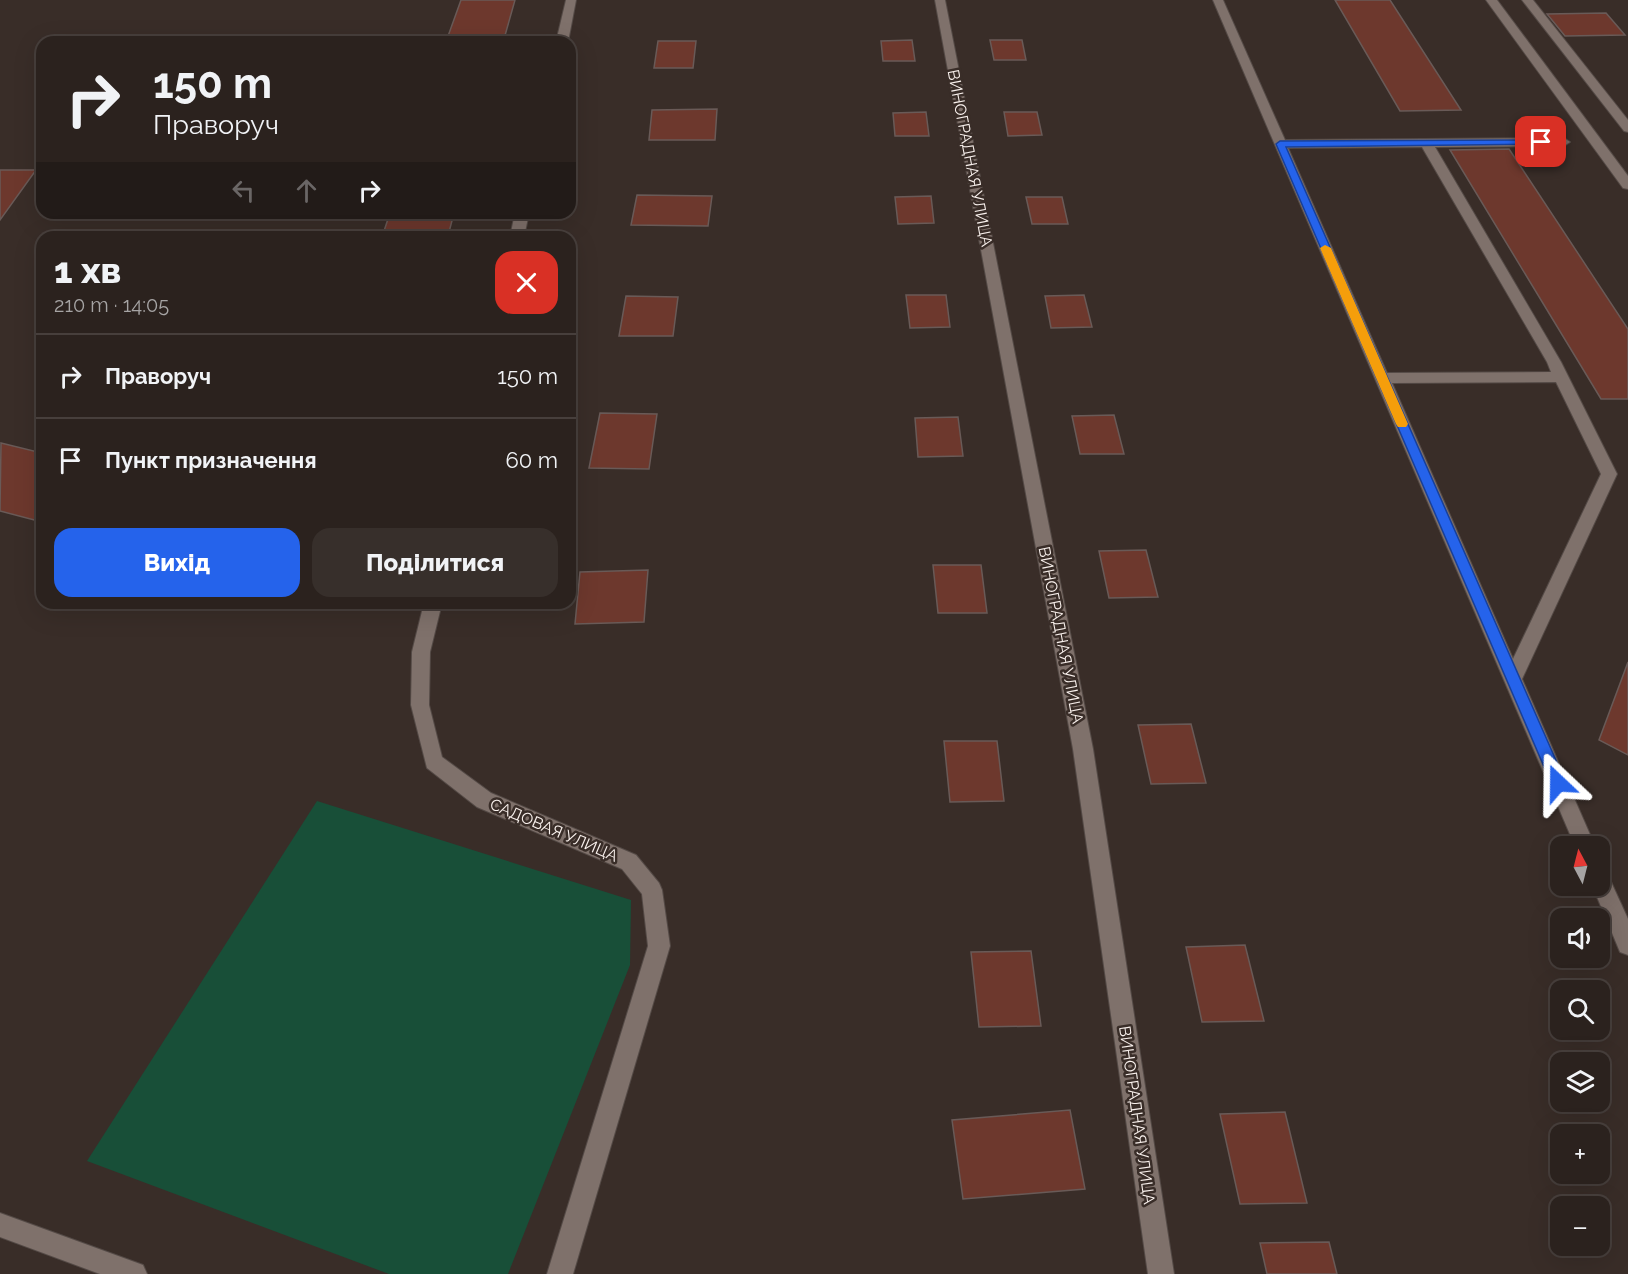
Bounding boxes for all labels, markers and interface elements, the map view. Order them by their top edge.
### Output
text: 150 m [153,59,272,108]
icon: right [54,60,132,138]
street label: ВИНОГРАДНАЯ УЛИЦА [944,68,997,248]
text: Праворуч [153,109,279,140]
pin [1515,116,1566,167]
icon: arrive [1524,125,1557,158]
icon: left [227,174,260,207]
icon: ahead [290,174,323,207]
icon: right [353,174,386,207]
text: 1 хв [54,249,121,291]
button: close [495,251,558,314]
text: 210 m · 14:05 [54,293,169,317]
icon: right [54,360,87,393]
text: Праворуч [105,363,211,389]
text: 150 m [497,363,558,389]
icon: arrive [54,444,87,477]
text: Пункт призначення [105,447,317,473]
text: 60 m [505,447,558,473]
button: Вихід [54,528,300,597]
button: Поділитися [312,528,558,597]
street label: ВИНОГРАДНАЯ УЛИЦА [1035,545,1088,725]
position arrow [1526,751,1590,815]
street label: САДОВАЯ УЛИЦА [487,794,621,866]
north arrow [1550,836,1610,896]
map controls [1550,836,1610,1256]
button: sound [1550,908,1610,968]
button: search [1550,980,1610,1040]
street label: ВИНОГРАДНАЯ УЛИЦА [1115,1025,1159,1206]
button: layers [1550,1052,1610,1112]
button: + [1550,1124,1610,1184]
button: − [1550,1196,1610,1256]

